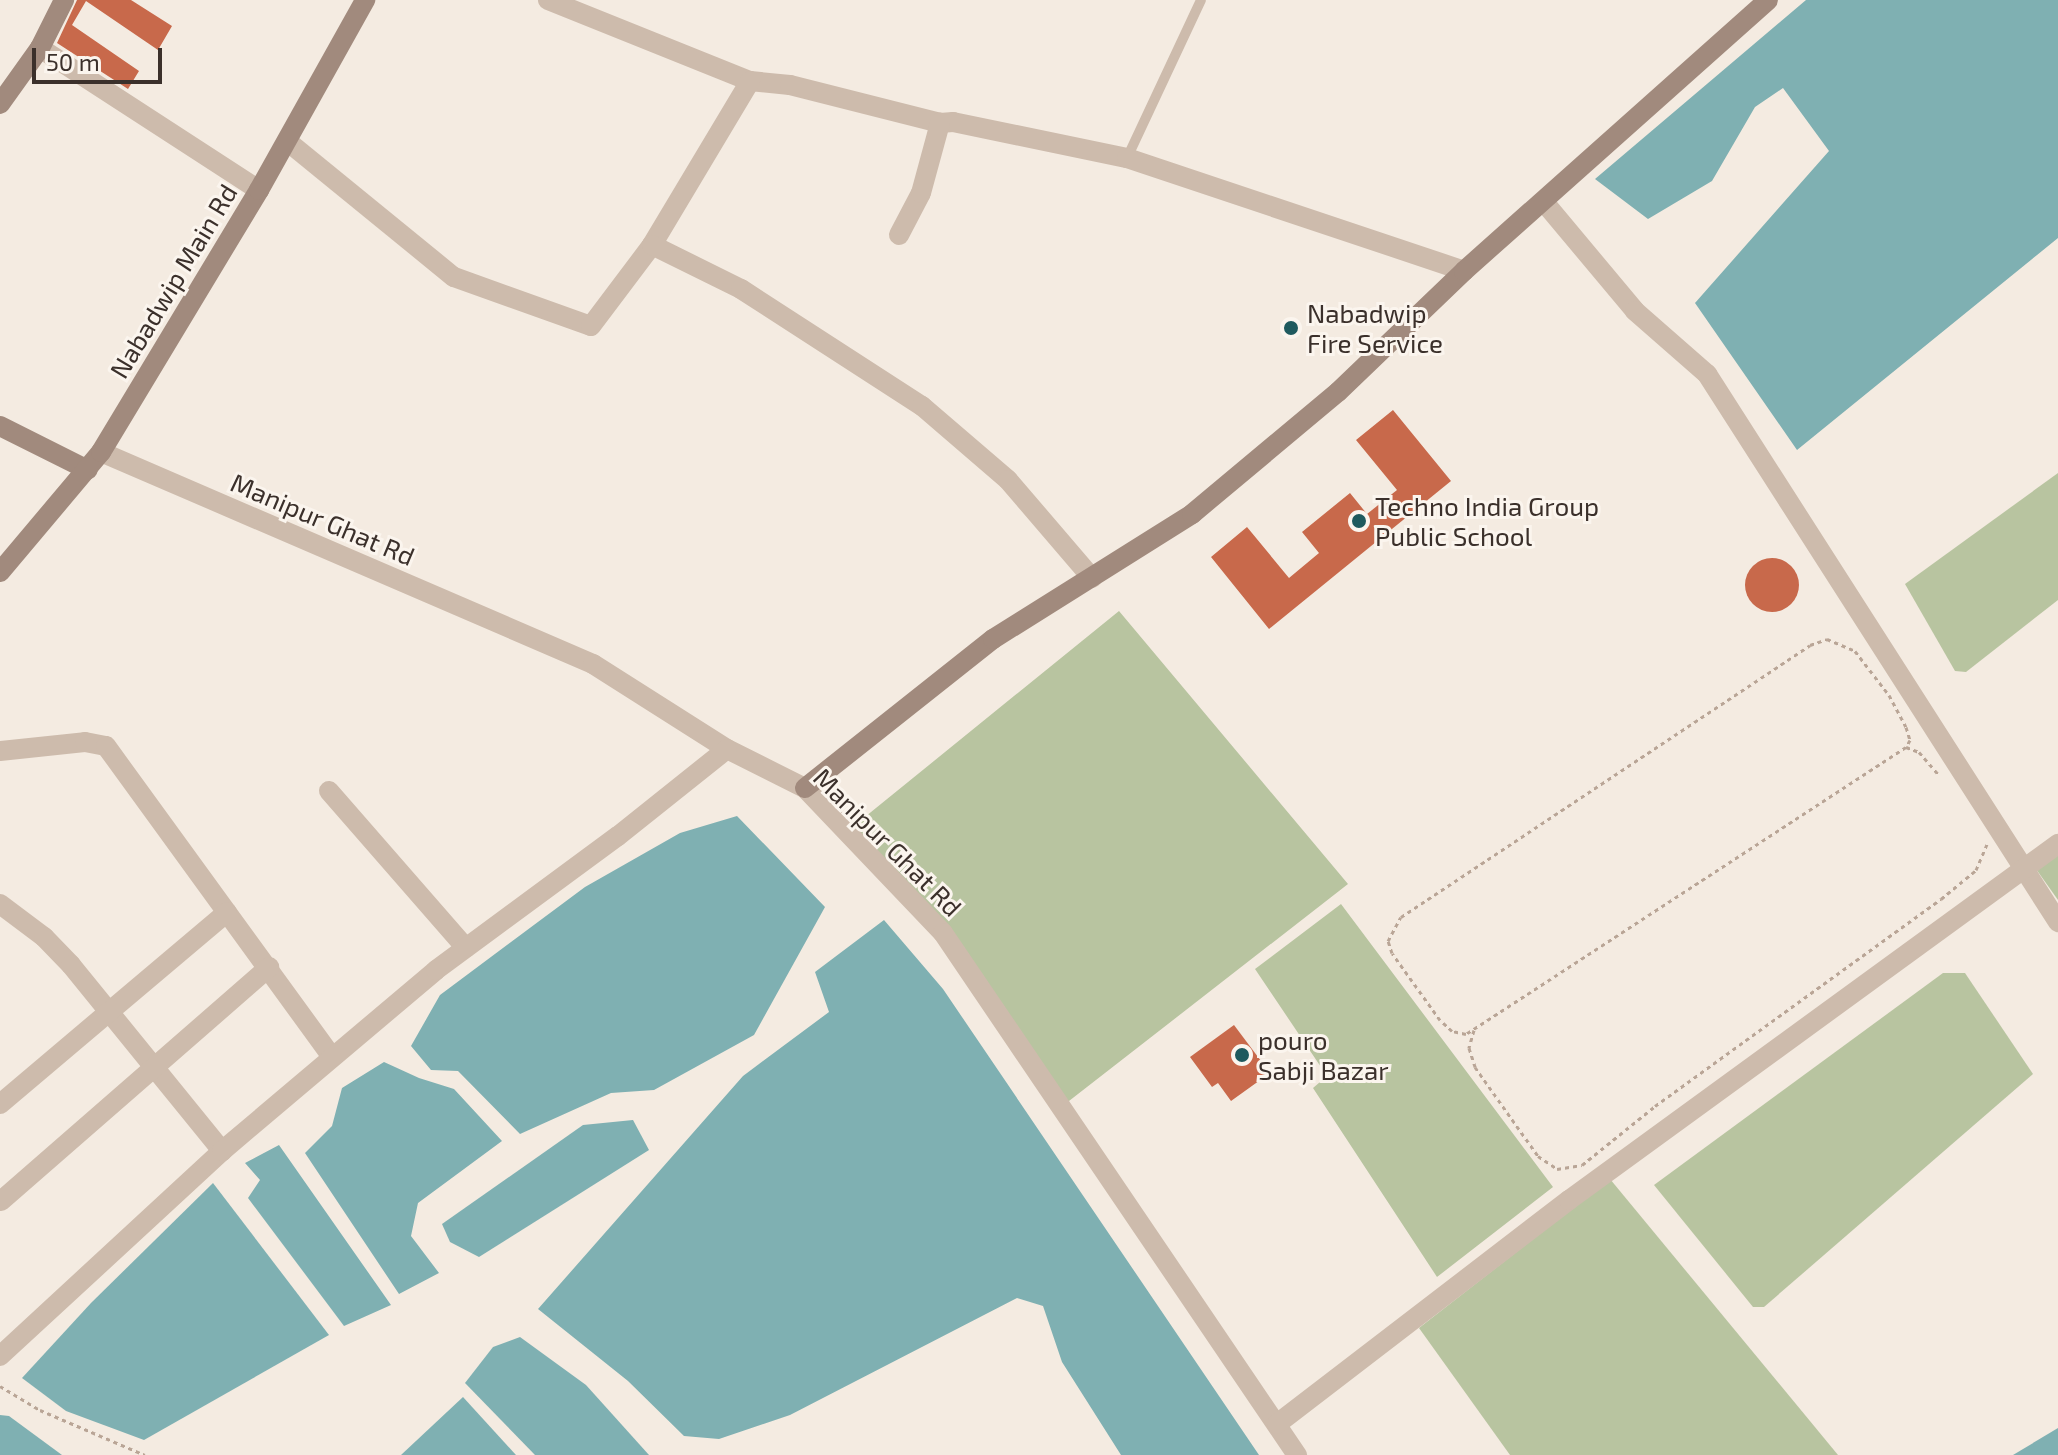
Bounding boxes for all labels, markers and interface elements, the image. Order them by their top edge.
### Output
scale bar [36,32,166,82]
text: 50 m [46,47,100,76]
street label: Nabadwip Main Rd [103,178,243,384]
place label: Nabadwip Fire Service [1307,297,1443,358]
marker: Nabadwip Fire Service [1282,319,1300,337]
street label: Manipur Ghat Rd [226,466,420,572]
place label: Techno India Group Public School [1375,490,1599,552]
marker: Techno India Group Public School [1350,512,1368,530]
street label: Manipur Ghat Rd [807,761,969,923]
place label: pouro Sabji Bazar [1258,1024,1389,1086]
marker: pouro Sabji Bazar [1233,1046,1251,1064]

